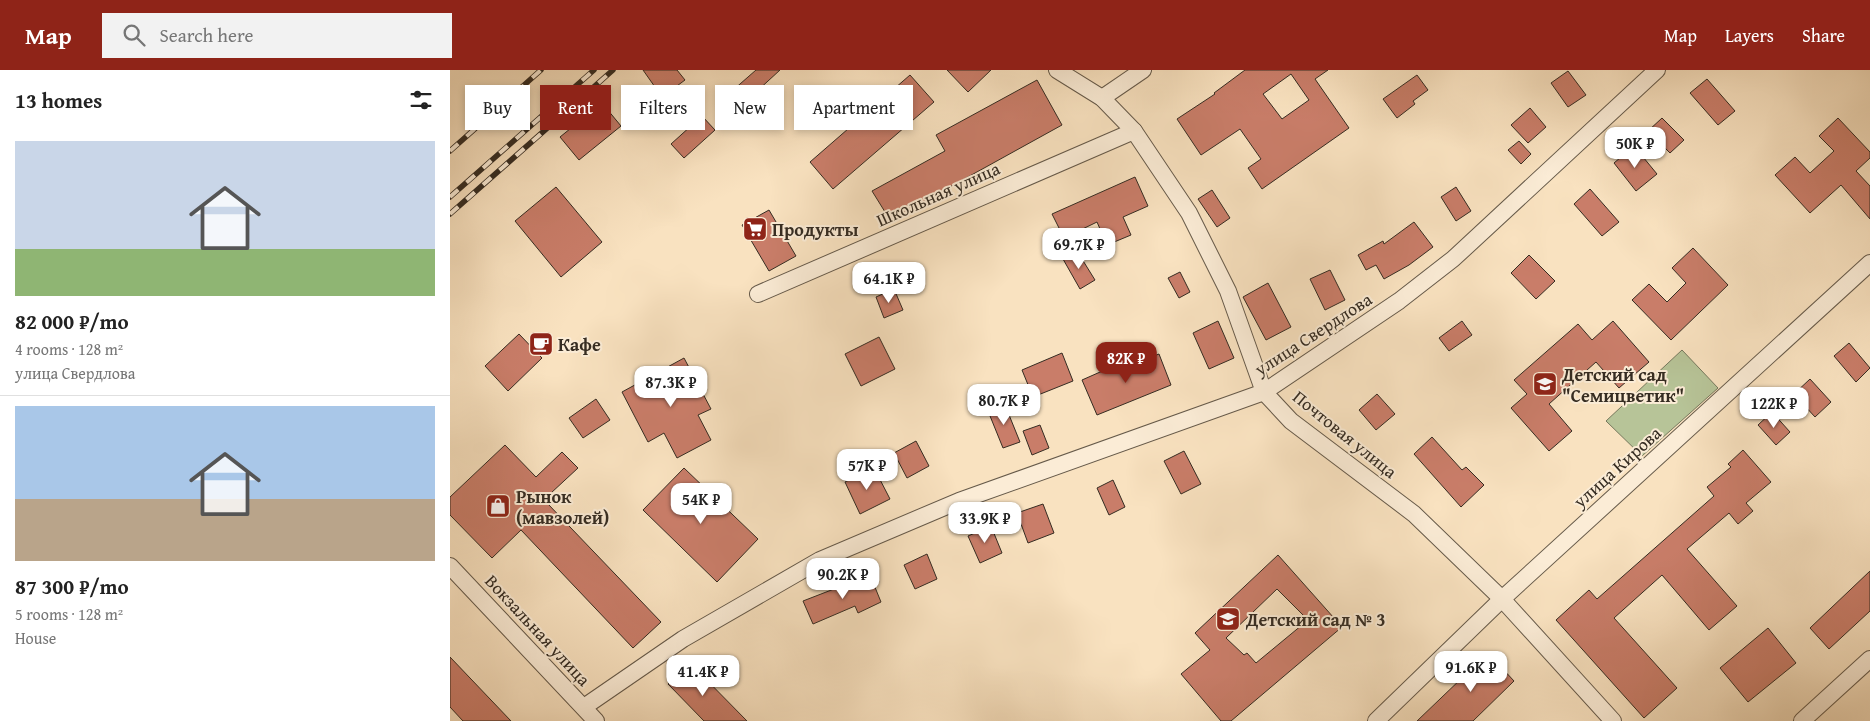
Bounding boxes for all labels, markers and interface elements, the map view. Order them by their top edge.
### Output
search box [102,13,452,58]
text: Map [25,18,72,53]
icon: search [120,21,148,49]
text: Search here [160,21,253,49]
text: Map [1664,22,1697,49]
text: Layers [1725,22,1774,49]
text: Share [1802,22,1845,49]
text: 13 homes [15,85,102,116]
chip: Buy [465,85,530,130]
chip: Rent [540,85,611,130]
chip: Filters [621,85,705,130]
chip: New [715,85,784,130]
chip: Apartment [794,85,913,130]
icon: filters [407,86,435,114]
pin: 50K ₽ [1600,126,1670,169]
text: 50K ₽ [1616,131,1654,155]
street label: Школьная улица [872,154,1005,233]
icon: home [180,173,270,263]
supermarket icon: Продукты [742,216,768,242]
place label: Продукты [772,216,858,243]
pin: 69.7K ₽ [1033,228,1125,270]
text: 69.7K ₽ [1053,232,1105,256]
pin: 64.1K ₽ [843,262,935,304]
text: 64.1K ₽ [863,266,915,290]
street label: улица Свердлова [1248,286,1378,383]
text: 82 000 ₽/mo [15,306,129,337]
cafe icon: Кафе [528,331,554,357]
place label: Кафе [558,331,601,358]
text: 4 rooms · 128 m² [15,337,123,361]
pin: 82K ₽ [1091,342,1161,384]
text: 82K ₽ [1107,346,1145,370]
text: улица Свердлова [15,361,135,385]
place label: Детский сад "Семицветик" [1561,361,1684,409]
pin: 87.3K ₽ [625,366,717,408]
text: 87.3K ₽ [645,370,697,394]
school or university icon: Детский сад "Семицветик" [1532,371,1558,397]
street label: Почтовая улица [1287,383,1403,485]
pin: 80.7K ₽ [958,384,1050,426]
pin: 122K ₽ [1733,386,1815,429]
text: 80.7K ₽ [978,388,1030,412]
text: 122K ₽ [1751,391,1797,415]
street label: улица Кирова [1566,420,1667,515]
icon: home [180,439,270,529]
pin: 57K ₽ [832,448,902,491]
text: 57K ₽ [848,453,886,477]
pin: 54K ₽ [666,482,736,525]
place label: Рынок (мавзолей) [516,483,609,531]
text: 54K ₽ [682,487,720,511]
shop icon: Рынок (мавзолей) [485,493,511,519]
pin: 33.9K ₽ [939,502,1031,544]
text: 33.9K ₽ [959,506,1011,530]
pin: 90.2K ₽ [797,558,889,600]
text: 90.2K ₽ [817,562,869,586]
street label: Вокзальная улица [479,568,597,692]
text: 87 300 ₽/mo [15,571,129,602]
text: 5 rooms · 128 m² [15,602,123,626]
school or university icon: Детский сад № 3 [1215,606,1241,632]
place label: Детский сад № 3 [1245,606,1386,633]
text: House [15,626,56,650]
pin: 91.6K ₽ [1425,650,1517,693]
pin: 41.4K ₽ [657,654,749,697]
text: 91.6K ₽ [1445,655,1497,679]
text: 41.4K ₽ [677,659,729,683]

